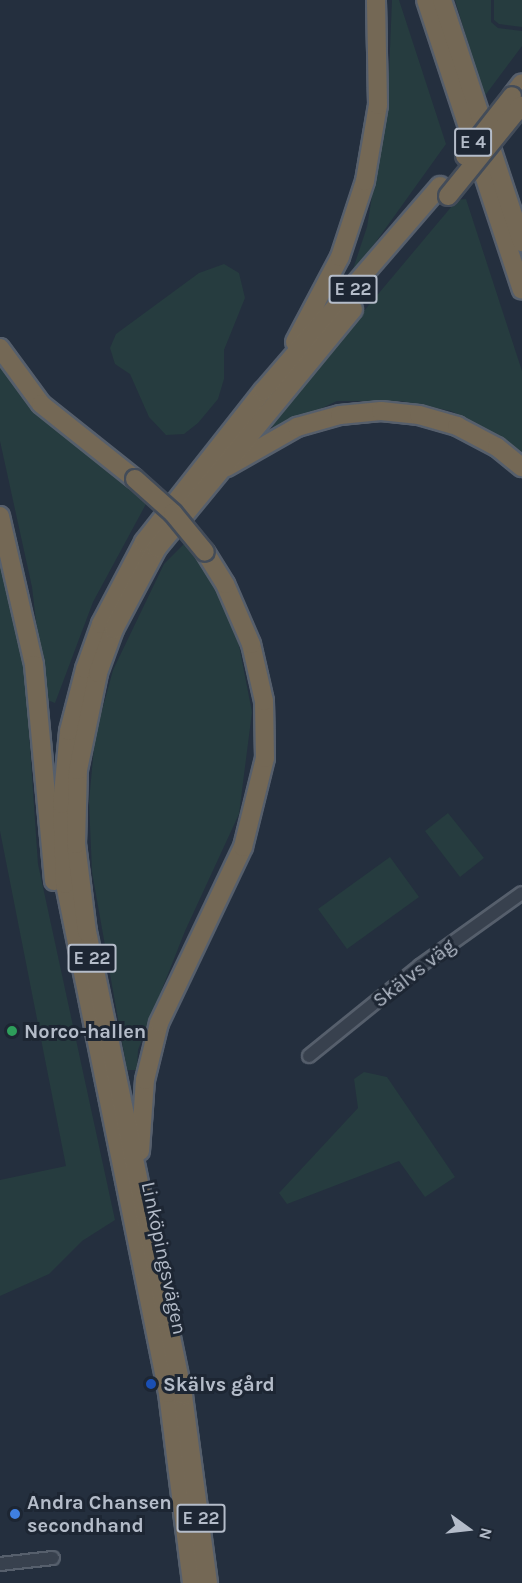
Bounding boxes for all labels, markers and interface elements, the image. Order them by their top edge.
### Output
road number: E 4 [454,127,492,157]
road number: E 22 [328,274,378,304]
street label: Skälvs väg [368,933,460,1013]
road number: E 22 [66,943,118,973]
place label: Norco-hallen [24,1019,146,1043]
marker: Norco-hallen [5,1024,19,1038]
street label: Linköpingsvägen [136,1179,192,1337]
place label: Skälvs gård [163,1372,275,1396]
marker: Skälvs gård [144,1377,158,1391]
place label: Andra Chansen secondhand [27,1490,172,1537]
north arrow [438,1499,498,1559]
road number: E 22 [176,1503,226,1533]
marker: Andra Chansen secondhand [8,1507,22,1521]
text: N [475,1526,497,1542]

